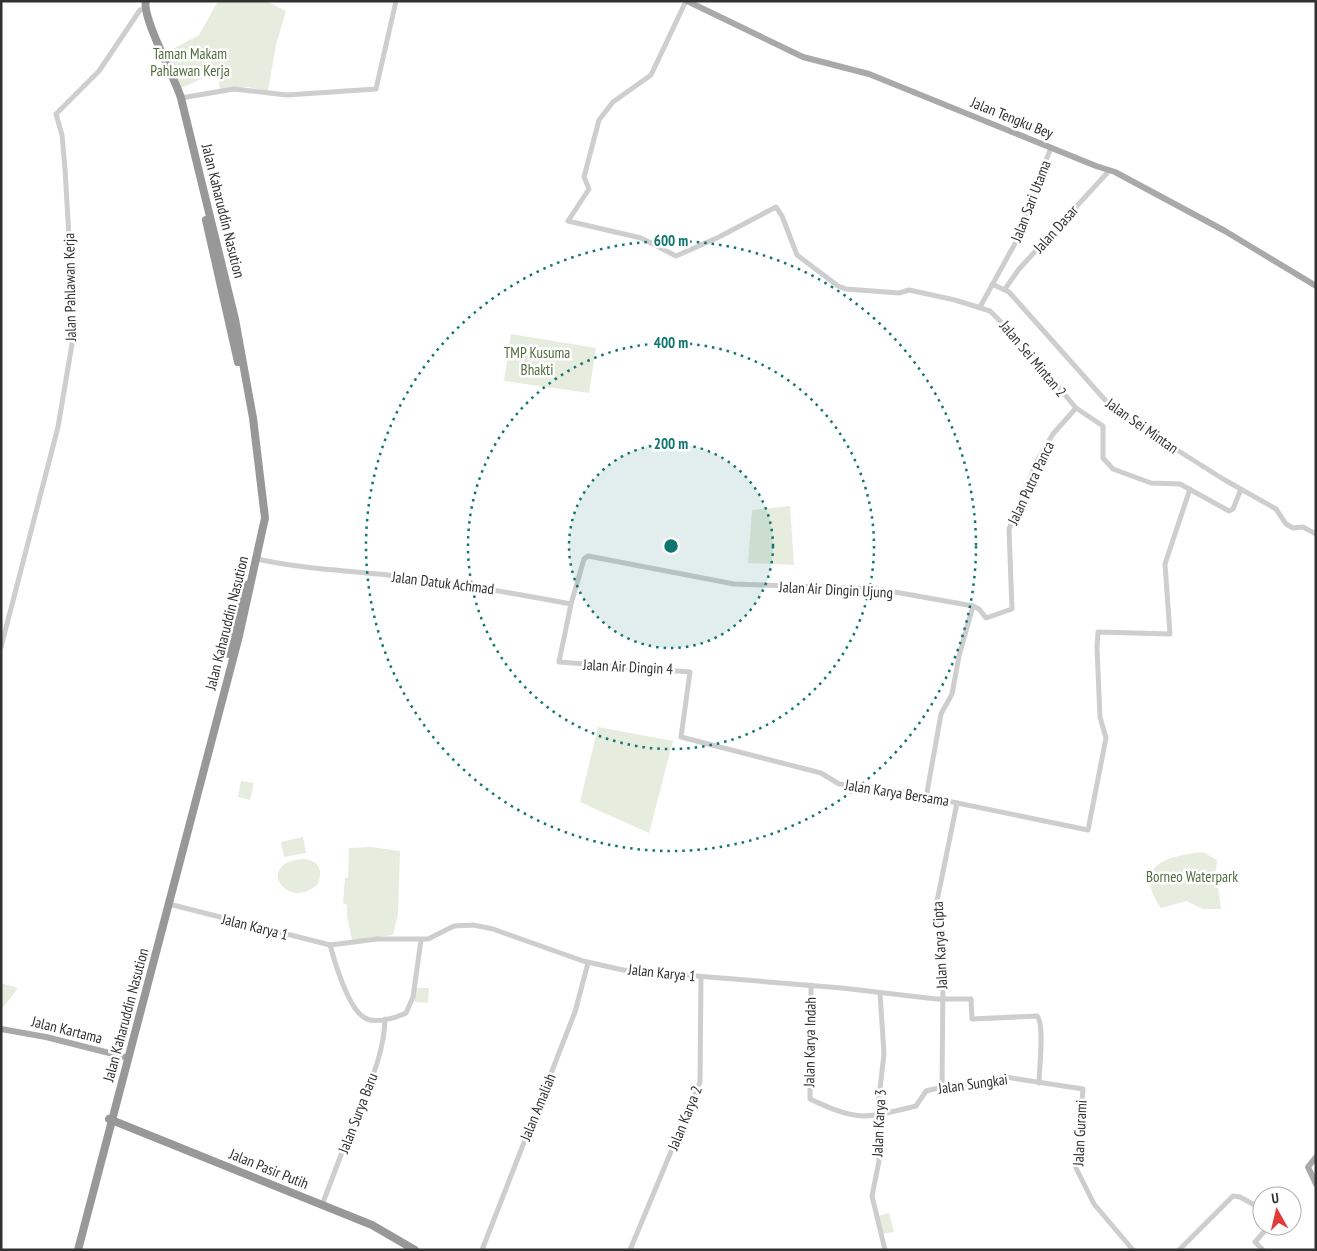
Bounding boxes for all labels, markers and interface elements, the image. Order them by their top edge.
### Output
park label: Taman Makam Pahlawan Kerja [150,44,230,80]
street label: Jalan Tengku Bey [967,92,1056,143]
street label: Jalan Kaharuddin Nasution [197,141,249,280]
street label: Jalan Sari Utama [1006,157,1055,245]
street label: Jalan Dasar [1029,200,1083,257]
text: 600 m [654,231,688,250]
street label: Jalan Pahlawan Kerja [59,233,80,342]
street label: Jalan Sei Mintan 2 [995,316,1071,401]
text: 400 m [654,333,688,352]
park label: TMP Kusuma Bhakti [504,343,570,379]
street label: Jalan Sei Mintan [1102,393,1182,457]
text: 200 m [654,434,688,453]
street label: Jalan Putra Panca [1003,438,1058,528]
centre of rings [662,537,680,555]
street label: Jalan Kaharuddin Nasution [200,554,252,693]
street label: Jalan Datuk Achmad [390,567,495,598]
street label: Jalan Air Dingin Ujung [778,577,893,602]
street label: Jalan Air Dingin 4 [582,655,674,678]
street label: Jalan Karya Bersama [843,775,950,810]
park label: Borneo Waterpark [1146,867,1238,886]
street label: Jalan Karya Cipta [928,901,951,990]
street label: Jalan Karya 1 [219,909,290,944]
street label: Jalan Kaharuddin Nasution [98,946,152,1085]
street label: Jalan Karya 1 [626,959,697,985]
street label: Jalan Karya Indah [799,997,820,1088]
street label: Jalan Kartama [29,1011,105,1047]
street label: Jalan Sungkai [936,1069,1009,1098]
street label: Jalan Surya Baru [333,1070,382,1157]
street label: Jalan Amaliah [515,1070,560,1144]
street label: Jalan Karya 2 [663,1083,706,1154]
street label: Jalan Karya 3 [867,1089,890,1158]
street label: Jalan Gurami [1068,1100,1091,1167]
street label: Jalan Pasir Putih [226,1144,312,1193]
north arrow [1252,1186,1302,1236]
text: U [1270,1189,1280,1208]

